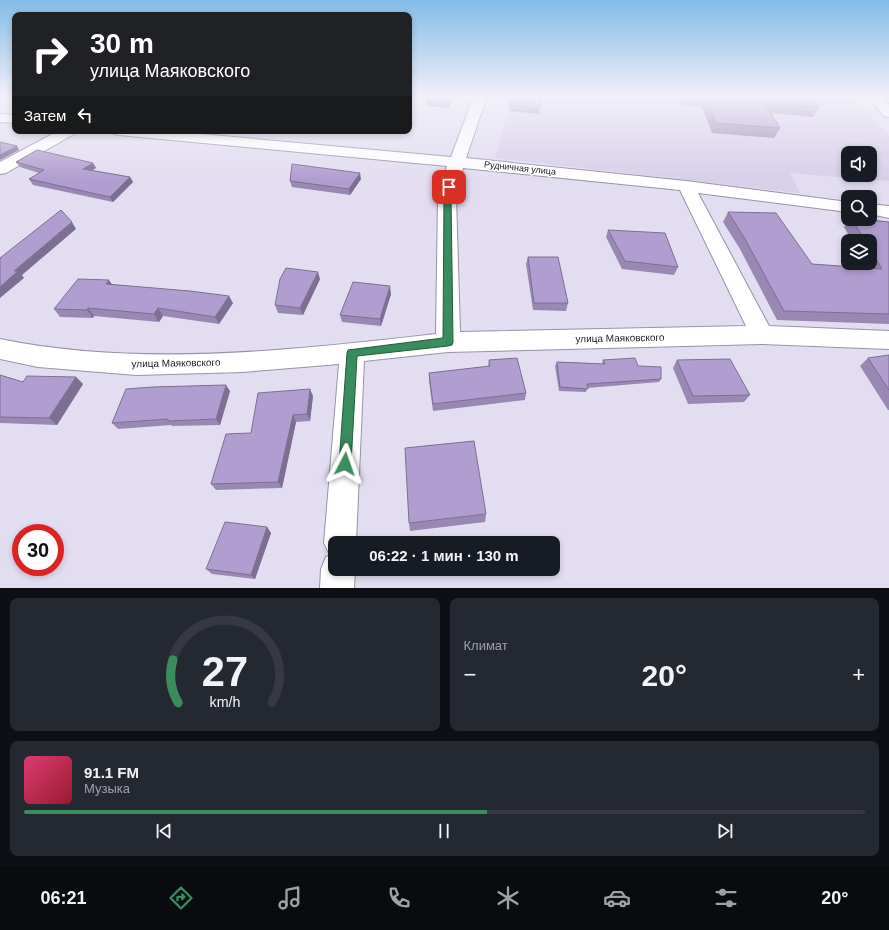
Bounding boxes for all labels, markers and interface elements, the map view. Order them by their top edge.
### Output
icon: right [24,28,76,80]
text: 30 m [90,28,154,59]
text: улица Маяковского [90,61,250,81]
icon: left [74,104,96,126]
text: Затем [24,107,66,124]
map controls [841,146,877,270]
button: sound [841,146,877,182]
street label: Рудничная улица [484,159,556,177]
pin [432,170,466,204]
icon: arrive [438,176,460,198]
button: search [841,190,877,226]
button: layers [841,234,877,270]
street label: улица Маяковского [575,332,665,344]
street label: улица Маяковского [131,357,221,369]
position arrow [324,443,366,485]
speed limit sign: 30 [12,524,64,576]
text: 06:22 · 1 мин · 130 m [369,547,519,564]
text: Климат [464,638,508,653]
text: 27 [202,647,248,694]
text: 20° [642,659,687,692]
text: − [464,662,476,687]
text: + [852,662,865,687]
text: km/h [209,693,240,709]
text: 91.1 FM [84,764,139,781]
text: Музыка [84,781,130,796]
icon: previous [153,820,175,842]
icon: pause [433,820,455,842]
icon: next [714,820,736,842]
icon: directions [167,884,195,912]
icon: music [276,884,304,912]
icon: phone [385,884,413,912]
icon: climate [494,884,522,912]
icon: car [603,884,631,912]
icon: filters [712,884,740,912]
text: 06:21 [40,888,87,908]
text: 20° [821,888,848,908]

